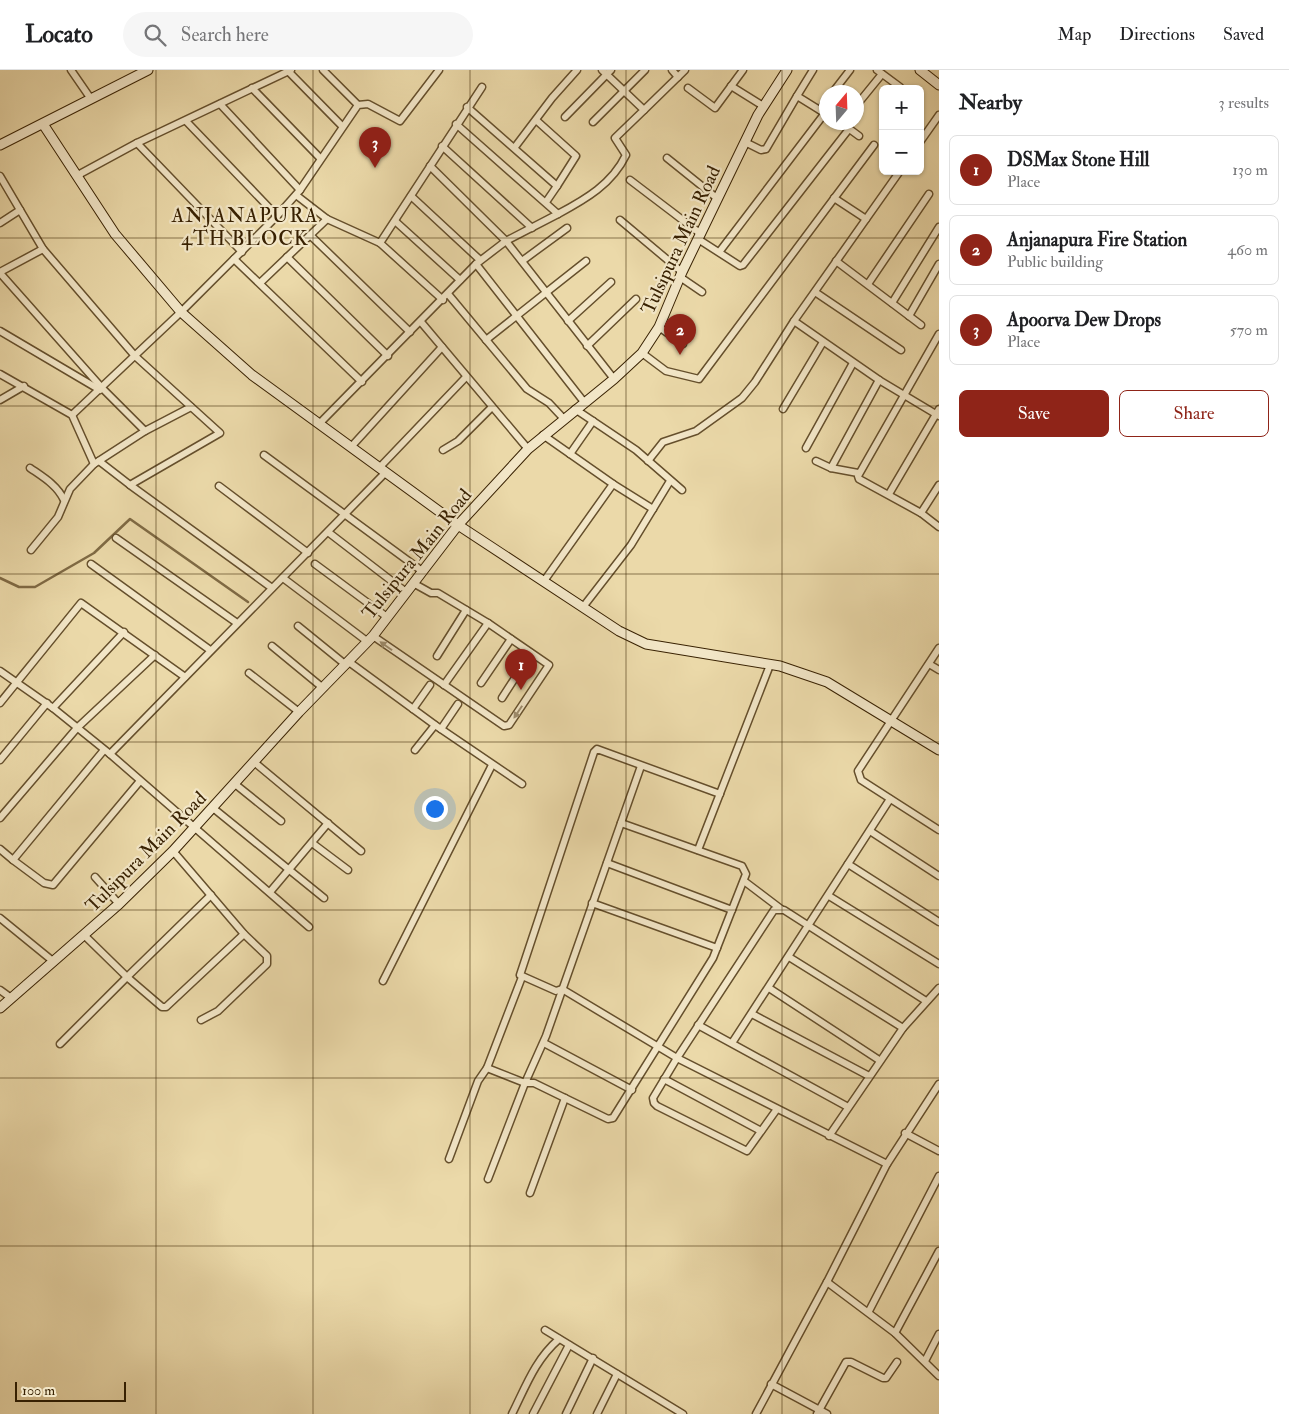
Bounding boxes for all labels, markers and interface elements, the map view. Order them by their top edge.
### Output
search box [123,12,473,57]
text: Locato [25,19,93,50]
icon: search [141,21,169,49]
text: Search here [181,23,269,47]
text: Map [1058,23,1091,46]
text: Directions [1119,23,1195,46]
text: Saved [1223,23,1264,46]
north arrow [819,85,864,130]
map controls [879,85,924,175]
button: + [879,85,924,130]
text: Nearby [959,89,1022,116]
text: 3 results [1218,93,1269,113]
pin: 3 [359,127,391,168]
button: − [879,130,924,175]
text: DSMax Stone Hill [1007,148,1149,172]
text: 1 [973,160,979,180]
text: 130 m [1232,160,1268,180]
street label: Tulsipura Main Road [636,161,727,319]
text: Place [1007,172,1040,192]
district label: ANJANAPURA 4TH BLOCK [170,203,319,251]
text: Anjanapura Fire Station [1007,228,1187,252]
text: 2 [972,240,980,260]
text: 460 m [1227,240,1268,260]
text: Public building [1007,252,1103,272]
text: Apoorva Dew Drops [1007,308,1161,332]
pin: 2 [664,314,696,355]
text: 3 [973,320,979,340]
text: 570 m [1230,320,1268,340]
text: Place [1007,332,1040,352]
button: Save [959,390,1109,437]
button: Share [1119,390,1269,437]
street label: Tulsipura Main Road [357,483,478,625]
one-way arrow [379,641,393,651]
pin: 1 [505,649,537,690]
one-way arrow [513,706,523,719]
street label: Tulsipura Main Road [80,786,213,918]
your location [422,796,448,822]
scale bar [15,1379,126,1402]
text: 100 m [22,1382,55,1399]

